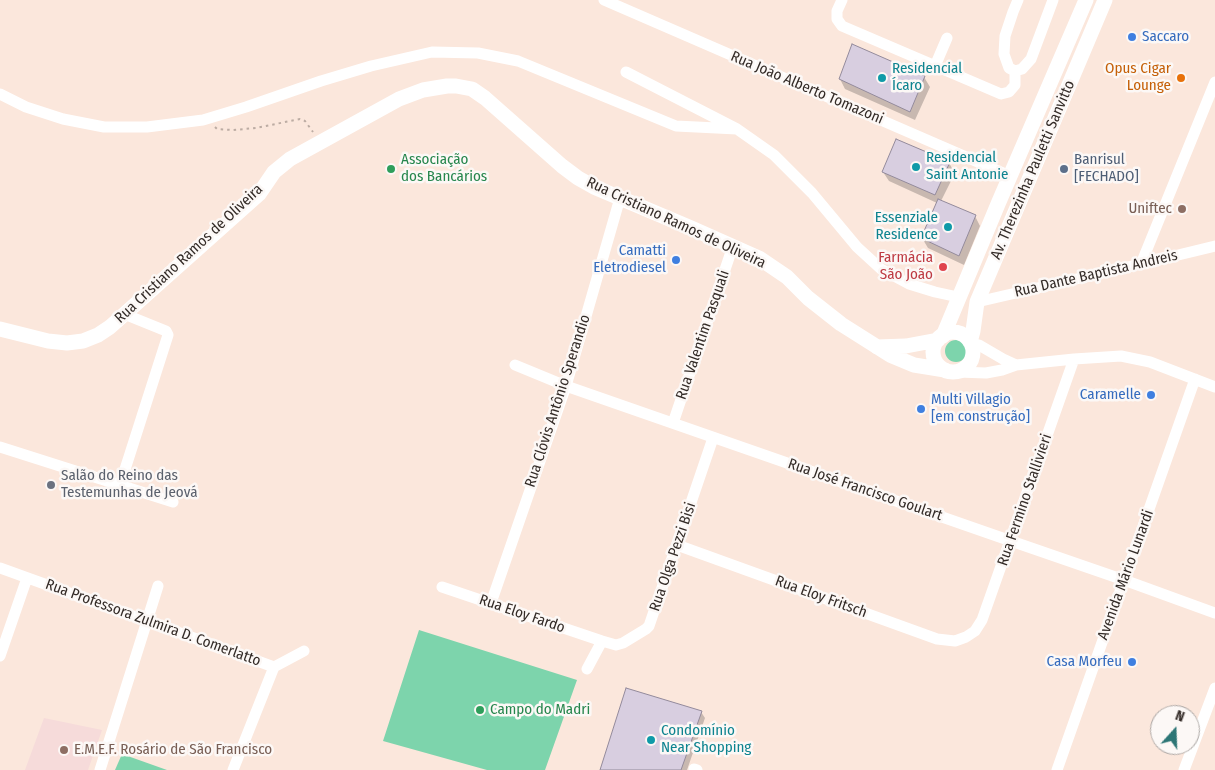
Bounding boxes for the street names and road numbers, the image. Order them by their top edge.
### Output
street label: Rua João Alberto Tomazoni [728,48,886,128]
street label: Av. Therezinha Pauletti Sanvitto [987,78,1079,262]
street label: Rua Cristiano Ramos de Oliveira [583,173,769,273]
street label: Rua Cristiano Ramos de Oliveira [111,181,267,327]
street label: Rua Dante Baptista Andreis [1013,246,1179,302]
street label: Rua Valentim Pasquali [672,268,734,402]
street label: Rua Clóvis Antônio Sperandio [522,312,594,490]
street label: Rua Fermino Stallivieri [994,432,1056,568]
street label: Rua José Francisco Goulart [785,455,945,525]
street label: Rua Olga Pezzi Bisi [646,500,700,614]
street label: Avenida Mário Lunardi [1094,507,1158,643]
street label: Rua Eloy Fritsch [773,572,869,622]
street label: Rua Professora Zulmira D. Comerlatto [43,576,263,670]
street label: Rua Eloy Fardo [477,591,567,637]

